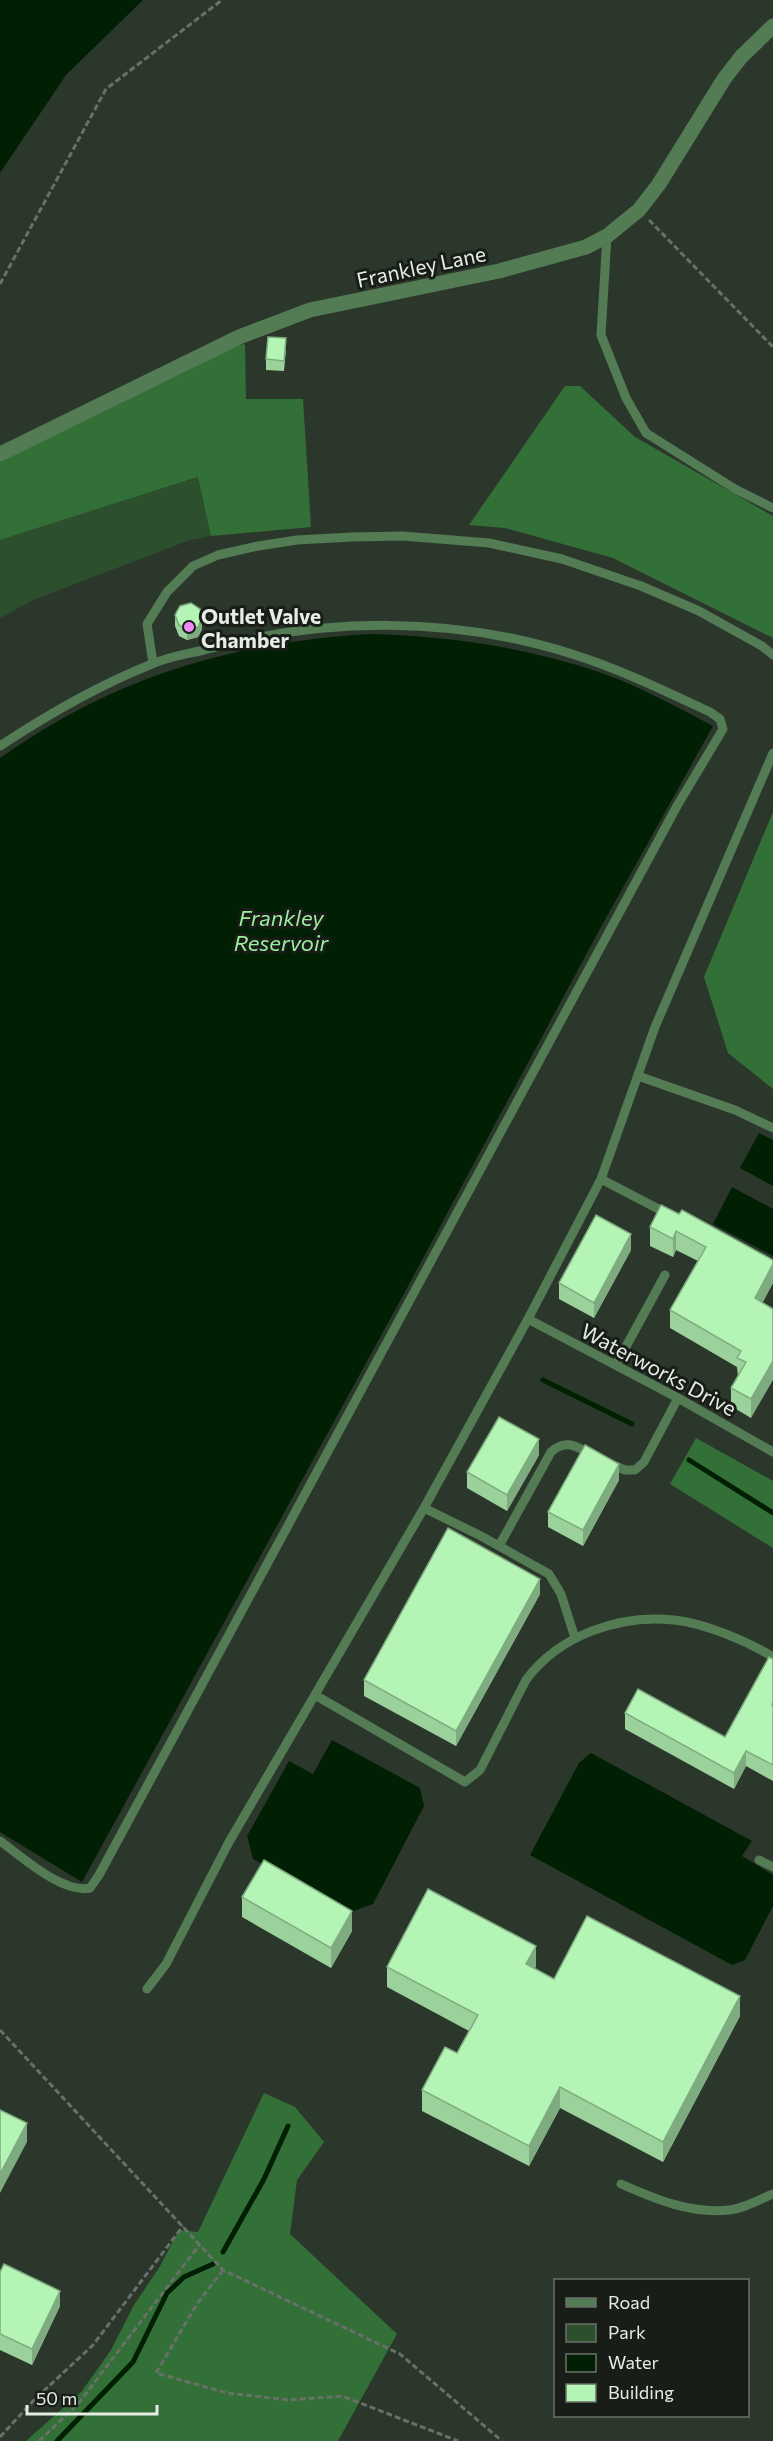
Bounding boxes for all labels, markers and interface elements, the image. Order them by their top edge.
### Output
street label: Frankley Lane [354,240,488,292]
place label: Outlet Valve Chamber [201,603,321,652]
marker: Outlet Valve Chamber [182,620,196,634]
water label: Frankley Reservoir [234,904,330,956]
street label: Waterworks Drive [577,1318,741,1420]
legend [554,2279,749,2417]
text: Road [608,2291,650,2313]
text: Park [608,2321,646,2343]
text: Water [608,2351,659,2373]
scale bar [27,2378,158,2416]
text: Building [608,2381,674,2403]
text: 50 m [36,2387,77,2409]

